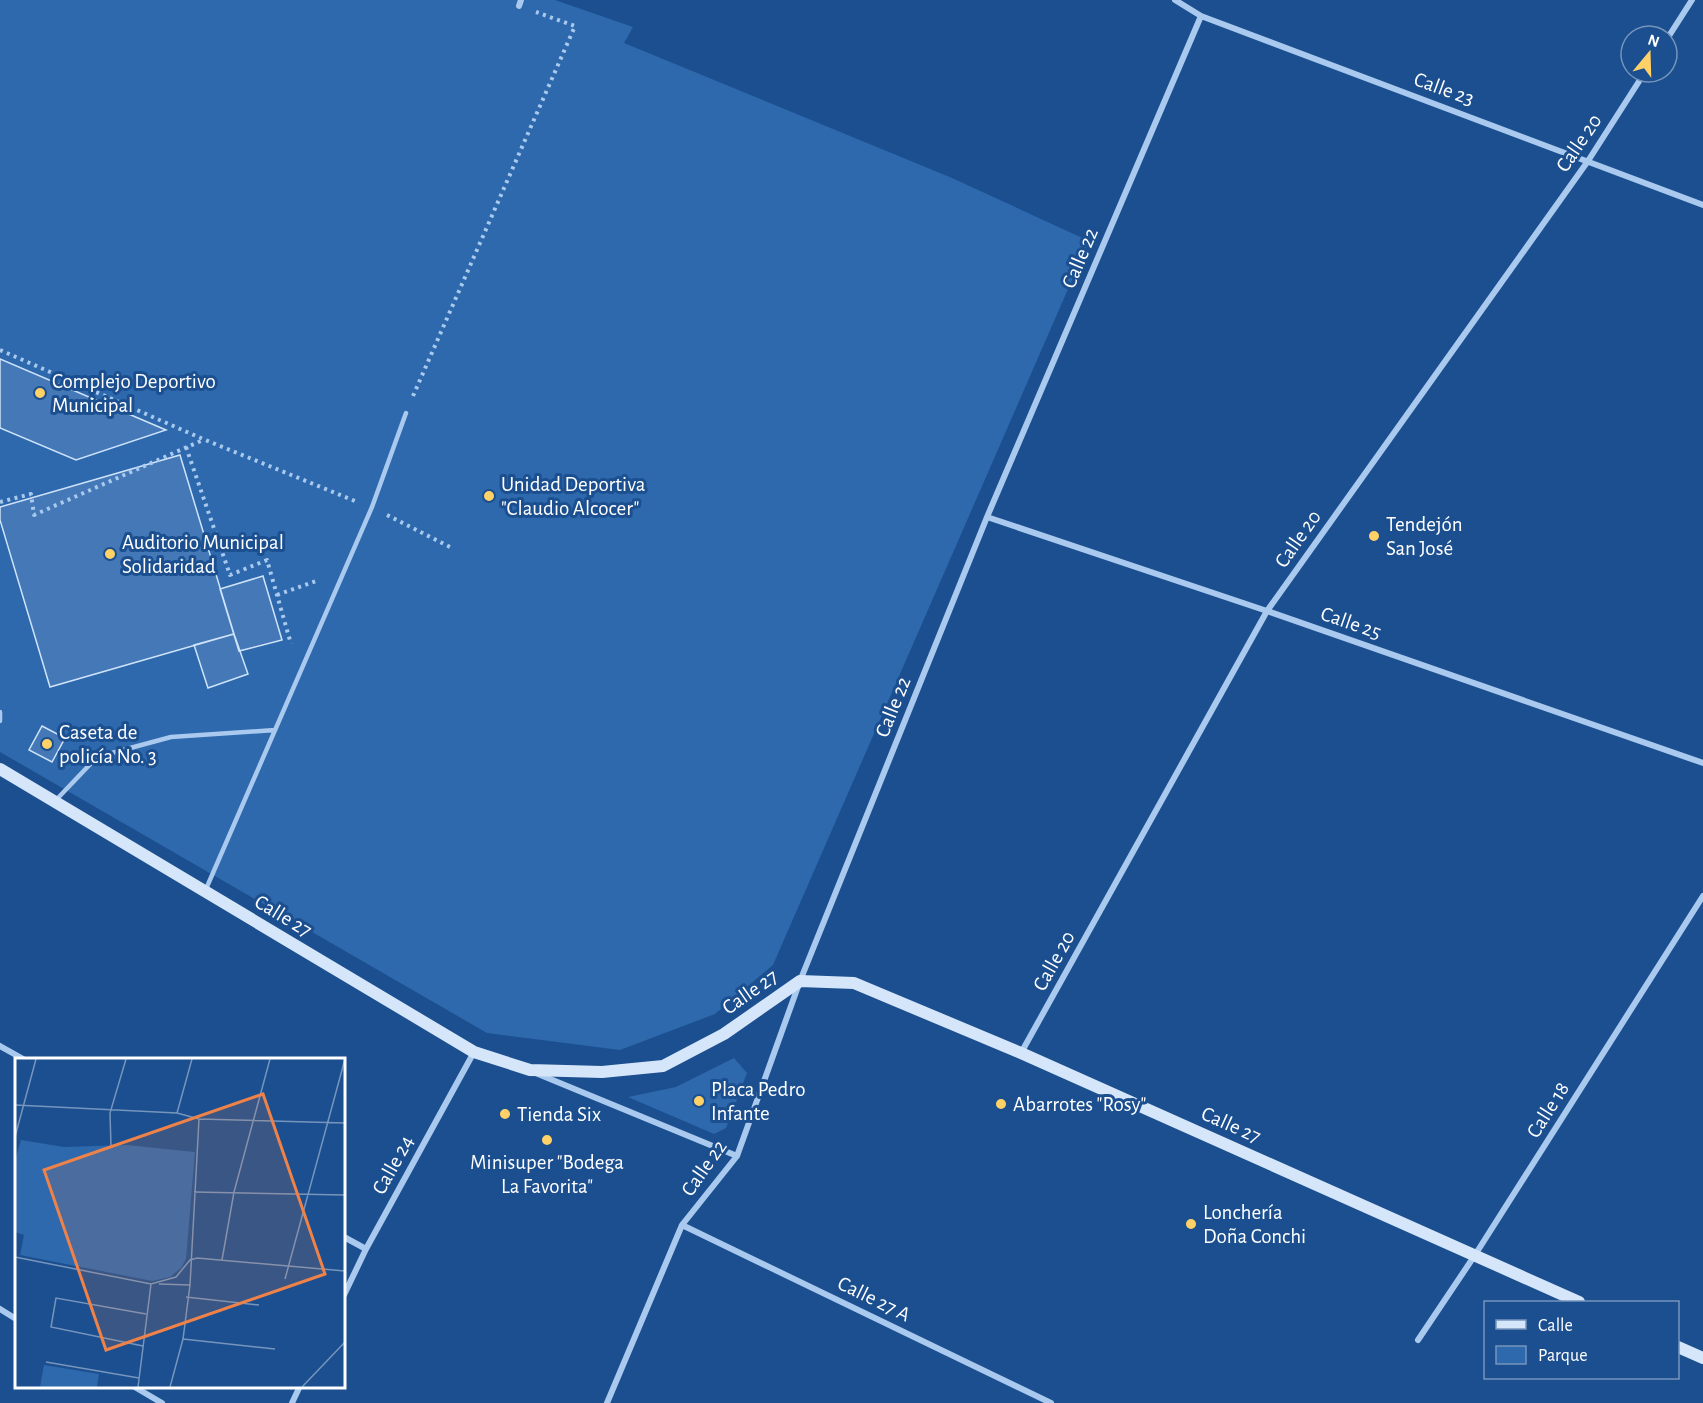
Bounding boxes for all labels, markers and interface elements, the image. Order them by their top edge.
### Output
north arrow [1619,24,1679,84]
text: N [1646,31,1661,50]
street label: Calle 23 [1411,68,1477,110]
street label: Calle 20 [1552,110,1606,176]
street label: Calle 22 [1058,225,1102,291]
place label: Complejo Deportivo Municipal [52,371,216,416]
marker: Complejo Deportivo Municipal [33,386,47,400]
place label: Unidad Deportiva "Claudio Alcocer" [501,474,646,519]
marker: Unidad Deportiva "Claudio Alcocer" [482,489,496,503]
street label: Calle 20 [1271,506,1325,572]
place label: Tendejón San José [1386,514,1462,559]
marker: Tendejón San José [1367,529,1381,543]
place label: Auditorio Municipal Solidaridad [122,532,284,577]
marker: Auditorio Municipal Solidaridad [103,547,117,561]
street label: Calle 25 [1318,603,1384,643]
street label: Calle 22 [871,674,915,740]
place label: Caseta de policía No. 3 [59,722,157,767]
marker: Caseta de policía No. 3 [40,737,54,751]
street label: Calle 27 [251,891,315,941]
street label: Calle 20 [1029,928,1079,994]
street label: Calle 27 [718,965,782,1019]
inset map [15,1058,345,1388]
street label: Calle 18 [1523,1078,1573,1142]
place label: Placa Pedro Infante [711,1079,806,1124]
marker: Placa Pedro Infante [692,1094,706,1108]
place label: Abarrotes "Rosy" [1013,1094,1146,1115]
marker: Abarrotes "Rosy" [994,1097,1008,1111]
street label: Calle 27 [1198,1103,1264,1147]
place label: Tienda Six [517,1104,601,1125]
marker: Tienda Six [498,1107,512,1121]
street label: Calle 24 [368,1132,418,1198]
marker: Minisuper "Bodega La Favorita" [540,1133,554,1147]
street label: Calle 22 [677,1136,731,1200]
place label: Minisuper "Bodega La Favorita" [470,1152,624,1197]
place label: Lonchería Doña Conchi [1203,1202,1306,1247]
marker: Lonchería Doña Conchi [1184,1217,1198,1231]
street label: Calle 27 A [834,1272,914,1326]
legend [1484,1301,1679,1379]
text: Calle [1538,1317,1573,1335]
text: Parque [1538,1347,1587,1365]

